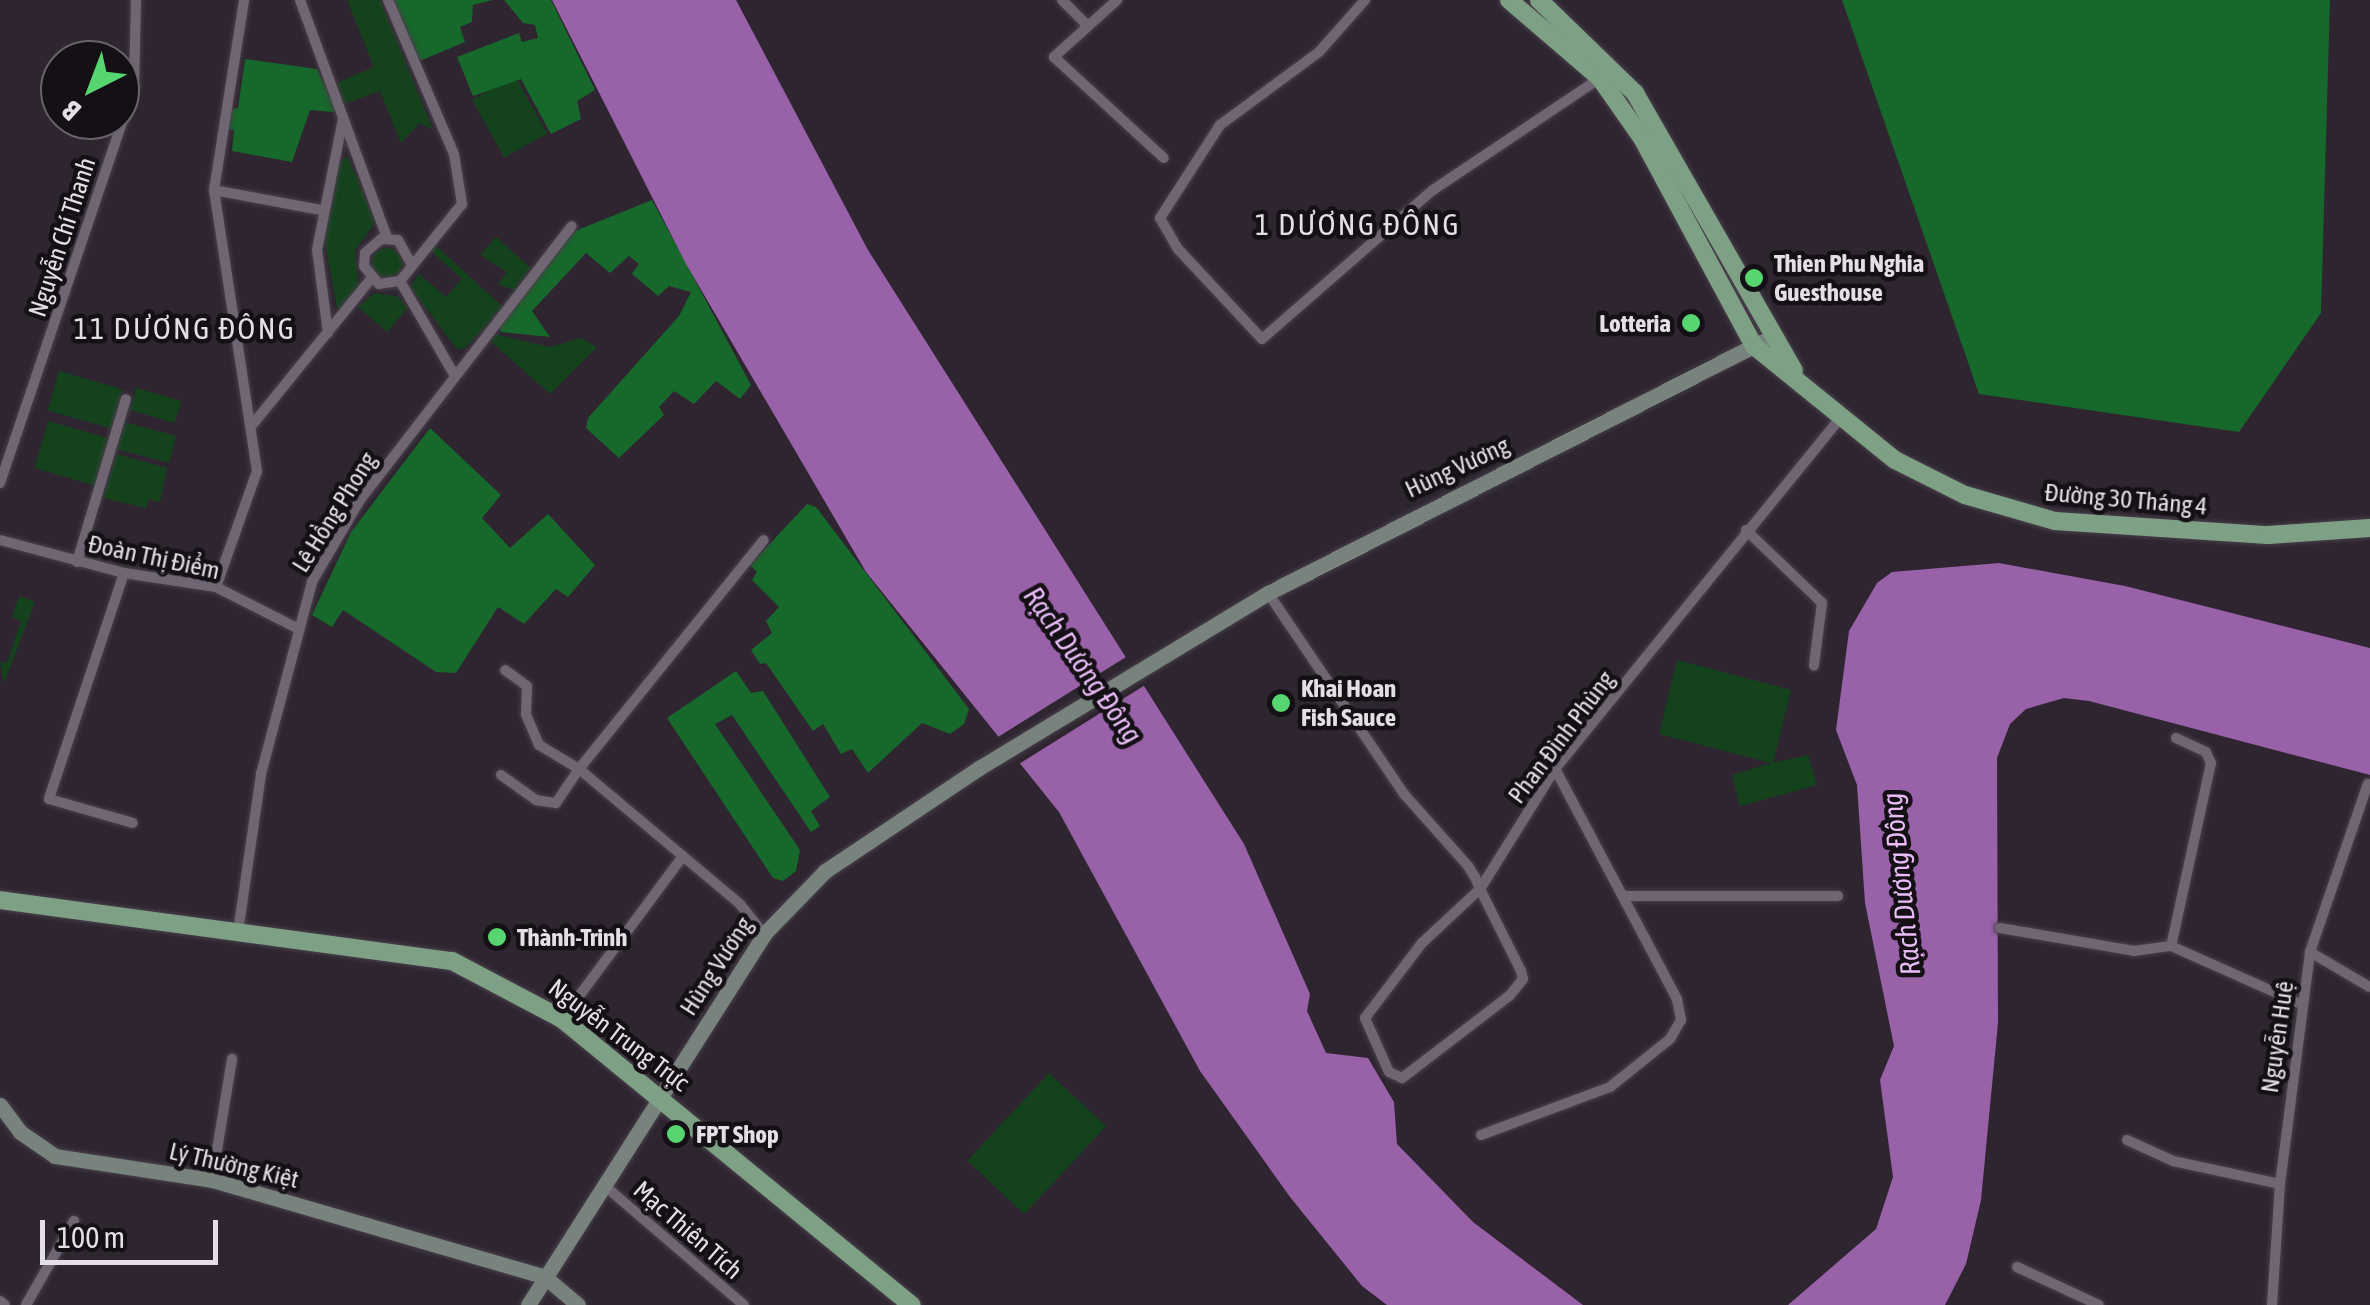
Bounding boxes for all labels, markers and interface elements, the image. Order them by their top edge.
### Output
north arrow [40,40,140,140]
text: B [56,94,87,127]
street label: Nguyễn Chí Thanh [22,154,102,320]
district label: 1 DƯƠNG ĐÔNG [1255,206,1461,242]
place label: Thien Phu Nghia Guesthouse [1774,249,1924,308]
marker: Thien Phu Nghia Guesthouse [1743,267,1765,289]
place label: Lotteria [1599,308,1671,338]
district label: 11 DƯƠNG ĐÔNG [74,310,296,346]
marker: Lotteria [1680,312,1702,334]
street label: Hùng Vương [1400,430,1514,504]
street label: Lê Hồng Phong [285,446,383,578]
street label: Đường 30 Tháng 4 [2043,477,2209,521]
street label: Đoàn Thị Điểm [85,528,223,586]
water label: Rạch Dương Đông [1017,580,1149,750]
street label: Phan Đình Phùng [1501,665,1621,809]
place label: Khai Hoan Fish Sauce [1301,674,1396,733]
marker: Khai Hoan Fish Sauce [1270,692,1292,714]
water label: Rạch Dương Đông [1875,791,1927,977]
street label: Hùng Vương [673,911,759,1021]
place label: Thành-Trinh [517,922,627,952]
marker: Thành-Trinh [486,926,508,948]
street label: Nguyễn Trung Trực [543,972,695,1098]
street label: Nguyễn Huệ [2254,979,2300,1095]
place label: FPT Shop [696,1119,779,1149]
marker: FPT Shop [665,1123,687,1145]
street label: Lý Thường Kiệt [166,1136,302,1194]
street label: Mạc Thiên Tích [628,1175,748,1285]
scale bar [45,1200,222,1262]
text: 100 m [57,1220,125,1254]

